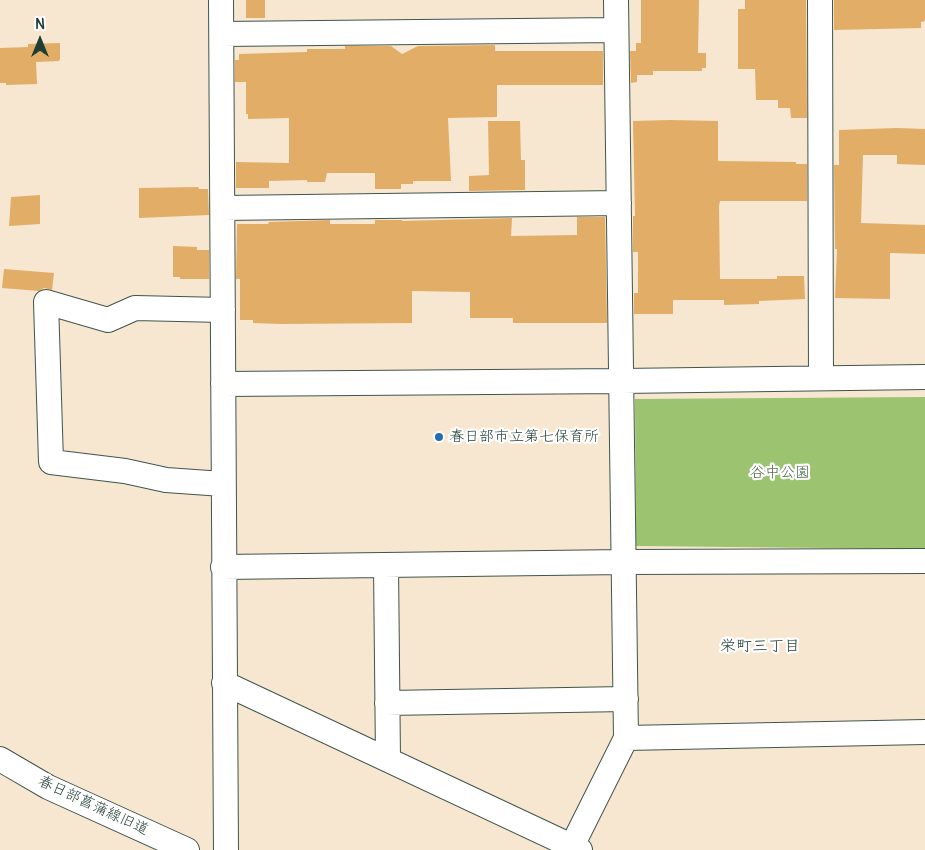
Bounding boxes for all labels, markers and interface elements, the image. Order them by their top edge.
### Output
north arrow [15,15,65,65]
text: N [35,16,45,33]
place label: 春日部市立第七保育所 [449,428,599,446]
marker: 春日部市立第七保育所 [433,431,445,443]
park label: 谷中公園 [750,464,810,482]
district label: 栄町三丁目 [720,637,800,657]
street label: 春日部菖蒲線旧道 [35,772,151,840]

